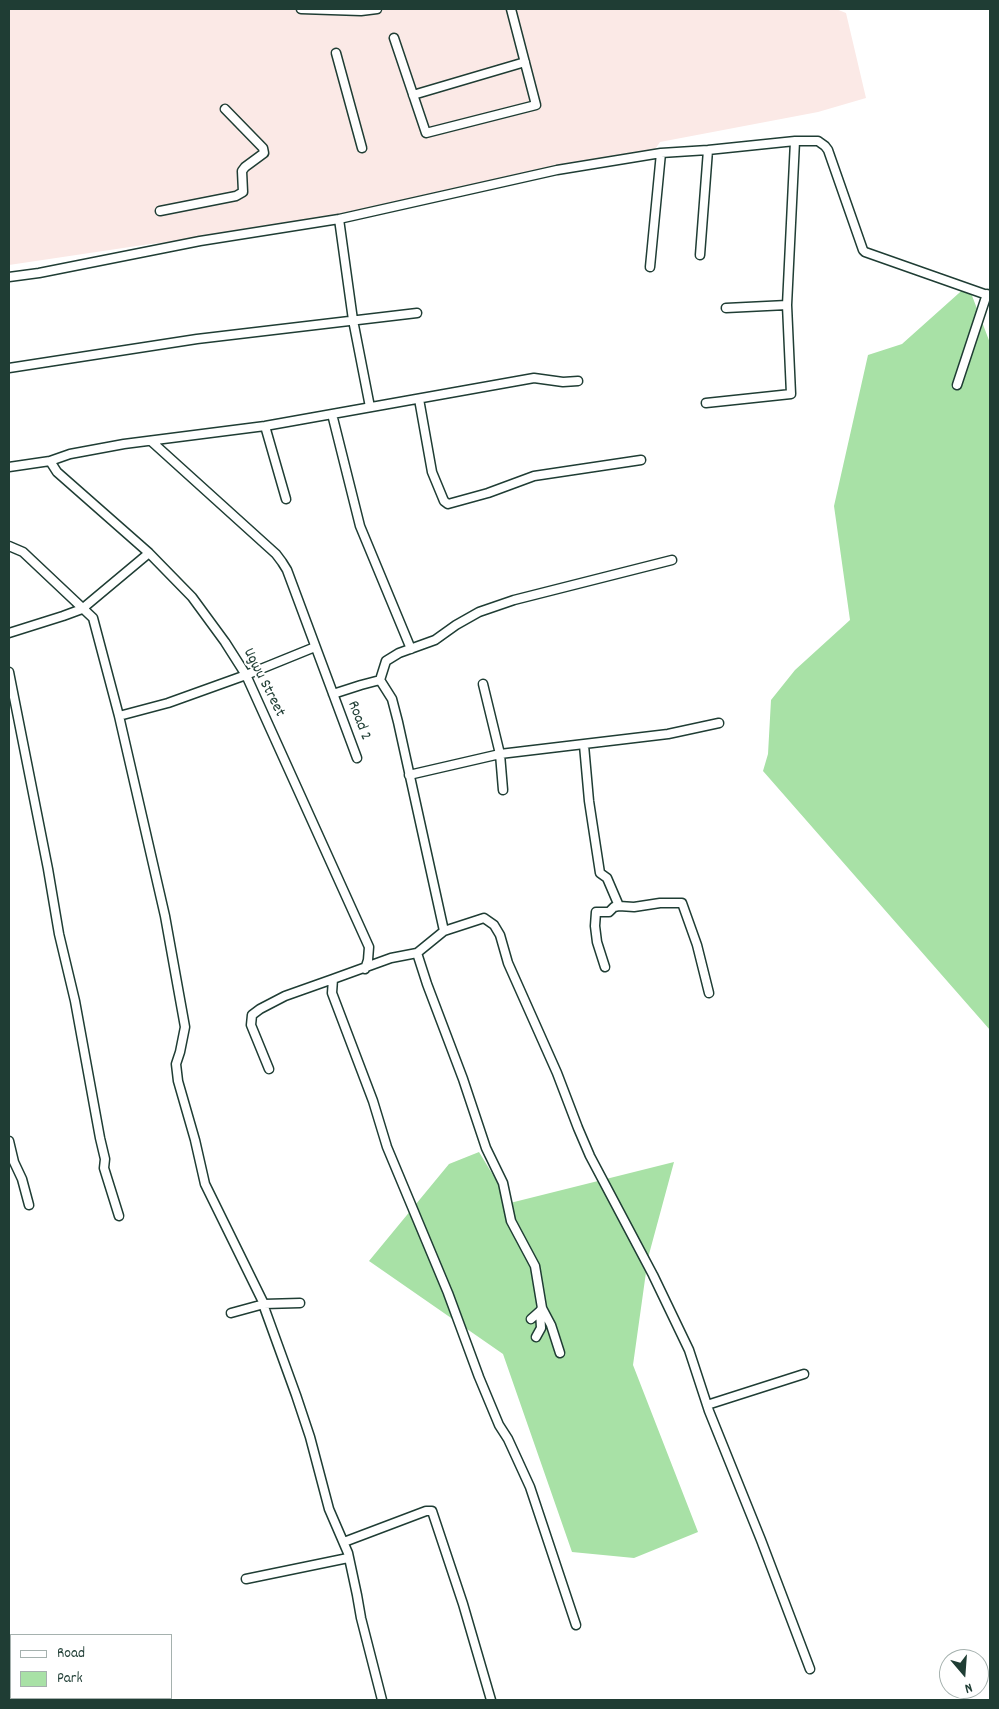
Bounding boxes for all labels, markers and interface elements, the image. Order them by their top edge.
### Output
street label: Ugwu Street [238,645,288,721]
street label: Road 2 [342,699,374,743]
legend [10,1634,172,1699]
text: Road [57,1643,85,1665]
north arrow [939,1649,989,1699]
text: Park [57,1668,83,1690]
text: N [962,1677,975,1698]

